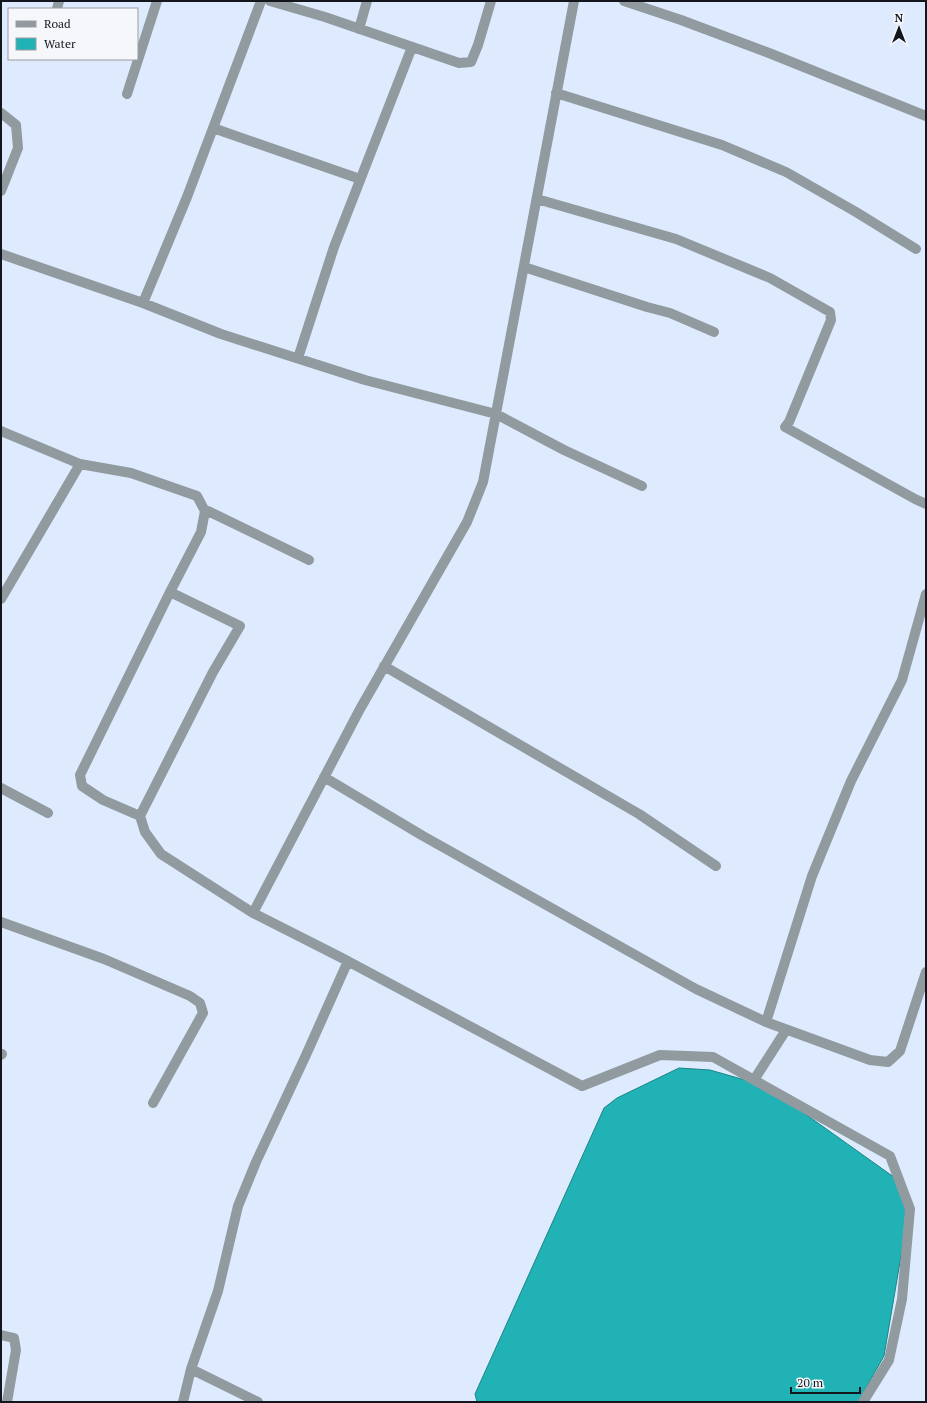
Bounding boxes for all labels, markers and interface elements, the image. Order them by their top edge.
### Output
legend [8,8,138,60]
north arrow [879,8,919,48]
text: N [895,11,904,25]
text: Road [44,16,71,31]
text: Water [44,36,76,51]
scale bar [791,1369,860,1395]
text: 20 m [797,1375,824,1390]

